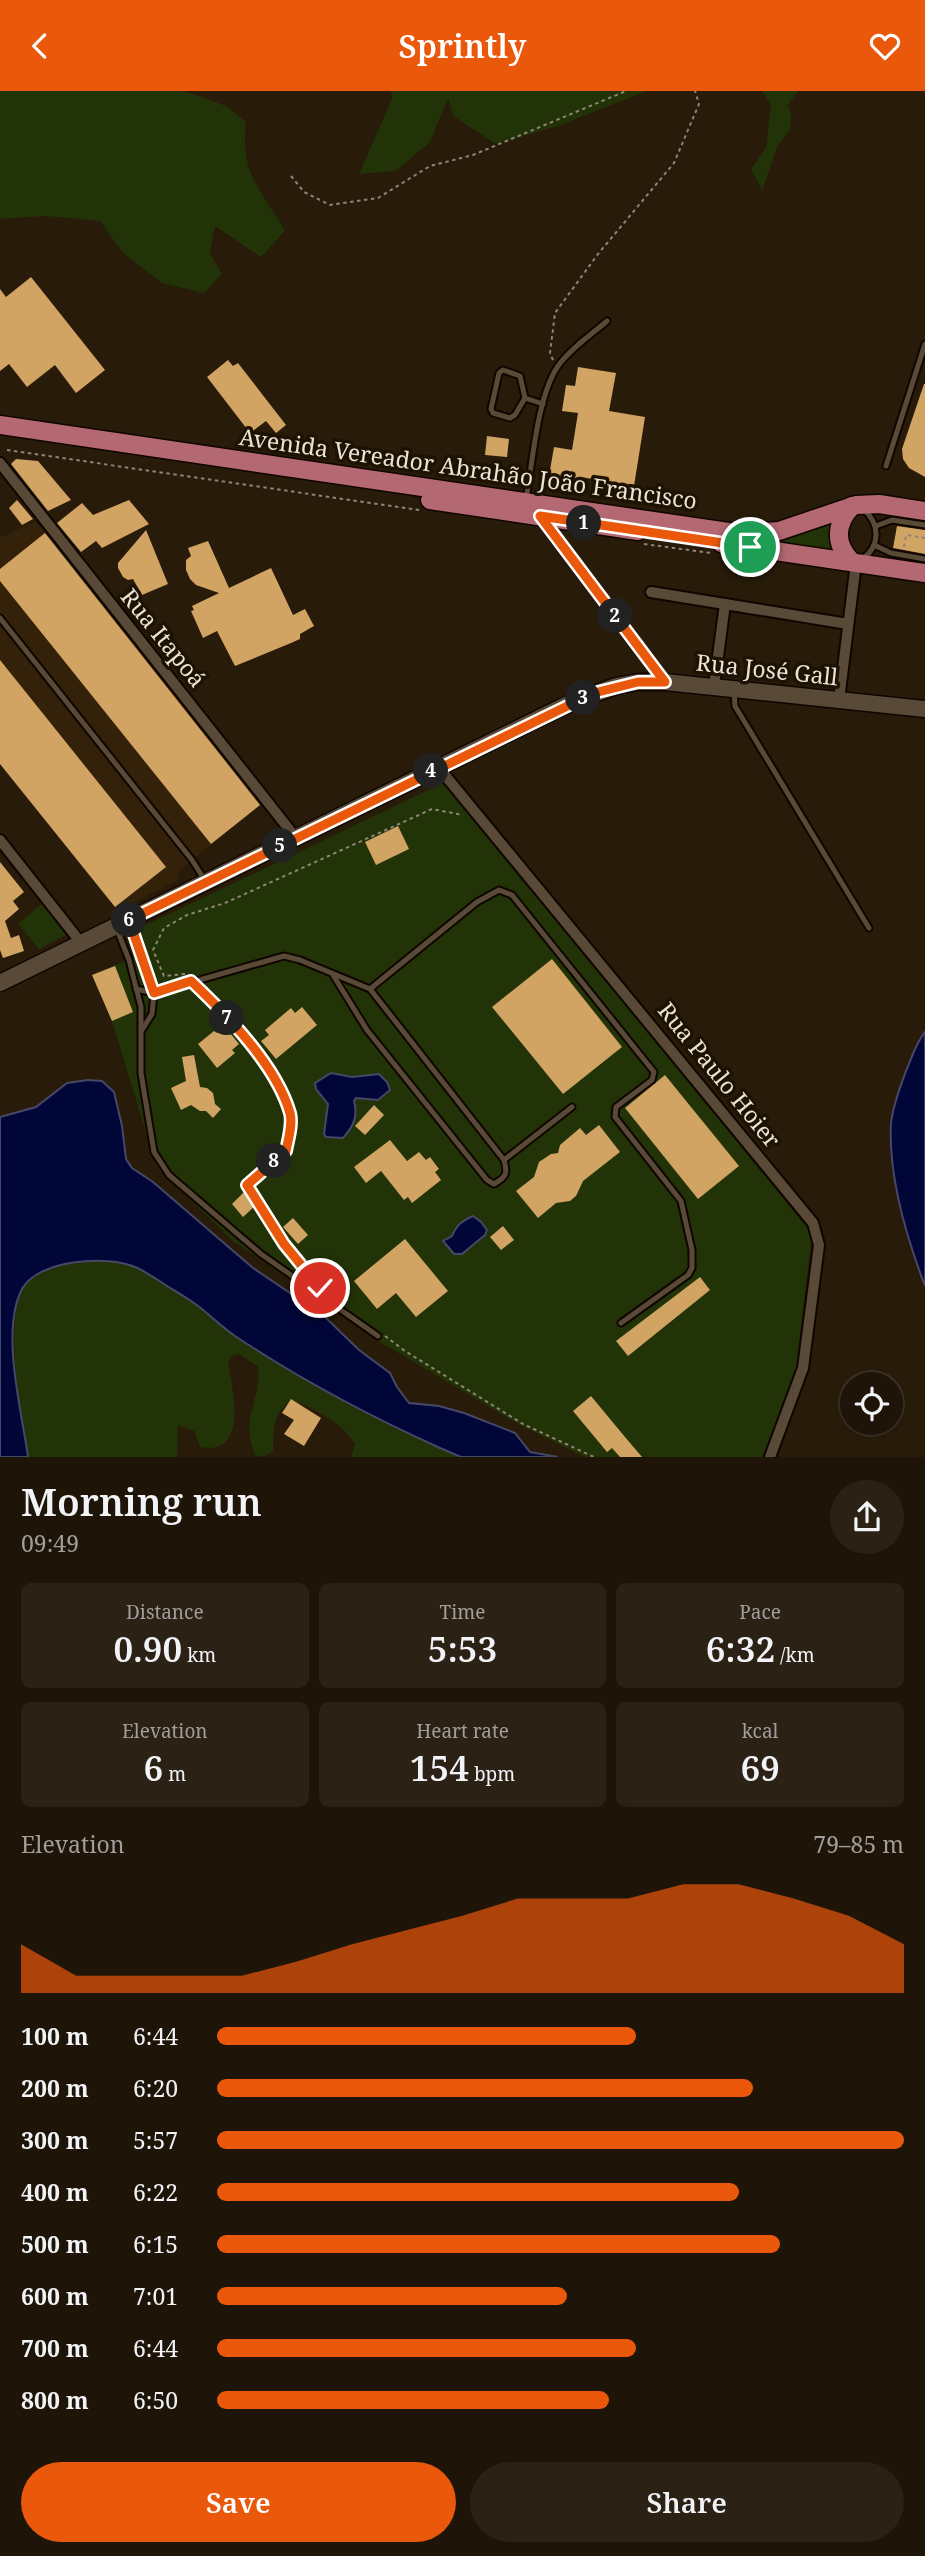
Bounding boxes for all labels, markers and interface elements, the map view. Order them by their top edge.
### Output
text: Sprintly [399,24,526,67]
icon: back [21,27,59,65]
icon: heart [866,27,904,65]
street label: Avenida Vereador Abrahão João Francisco [237,420,699,516]
pin: 1 [566,505,602,541]
text: 1 [578,509,589,535]
pin [720,517,780,577]
icon: arrive [731,528,769,566]
street label: Rua Itapoá [114,581,213,693]
pin: 2 [598,599,632,633]
text: 2 [609,602,620,628]
street label: Rua José Gall [695,646,840,692]
pin: 3 [566,681,600,715]
text: 3 [577,684,588,710]
pin: 4 [414,753,448,789]
text: 4 [425,757,436,783]
pin: 5 [262,829,298,863]
text: 5 [274,832,285,858]
pin: 6 [111,903,146,937]
text: 6 [123,906,134,932]
street label: Rua Paulo Hoier [651,995,788,1154]
pin: 7 [210,1000,244,1035]
text: 7 [221,1004,232,1030]
pin: 8 [256,1143,292,1179]
text: 8 [268,1147,279,1173]
pin [290,1258,350,1318]
icon: check [301,1269,339,1307]
map controls [840,1372,903,1435]
button: locate [840,1372,903,1435]
text: Morning run [21,1475,262,1527]
button: share [830,1480,904,1554]
text: 09:49 [21,1527,79,1559]
text: Distance [126,1599,204,1625]
text: Time [440,1599,485,1625]
text: Pace [739,1599,781,1625]
text: 0.90 [113,1625,182,1672]
text: 5:53 [428,1625,497,1672]
text: 6:32 [706,1625,775,1672]
text: km [182,1642,216,1668]
text: /km [775,1642,815,1668]
text: Elevation [122,1718,208,1744]
text: Heart rate [416,1718,509,1744]
text: kcal [742,1718,778,1744]
text: 6 [144,1744,163,1791]
text: 154 [410,1744,469,1791]
text: 69 [740,1744,780,1791]
text: m [163,1761,186,1787]
text: bpm [469,1761,515,1787]
text: Elevation [21,1828,125,1860]
text: 79–85 m [813,1828,904,1860]
text: 100 m [21,2020,89,2052]
text: 6:44 [133,2020,178,2052]
text: 200 m [21,2072,89,2104]
text: 6:20 [133,2072,178,2104]
text: 300 m [21,2124,89,2156]
text: 5:57 [133,2124,178,2156]
text: 400 m [21,2176,89,2208]
text: 6:22 [133,2176,178,2208]
text: 500 m [21,2228,89,2260]
text: 6:15 [133,2228,178,2260]
text: 600 m [21,2280,89,2312]
text: 7:01 [133,2280,178,2312]
text: 700 m [21,2332,89,2364]
text: 6:44 [133,2332,178,2364]
text: 800 m [21,2384,89,2416]
text: 6:50 [133,2384,178,2416]
button: Save [21,2462,456,2542]
button: Share [470,2462,904,2542]

